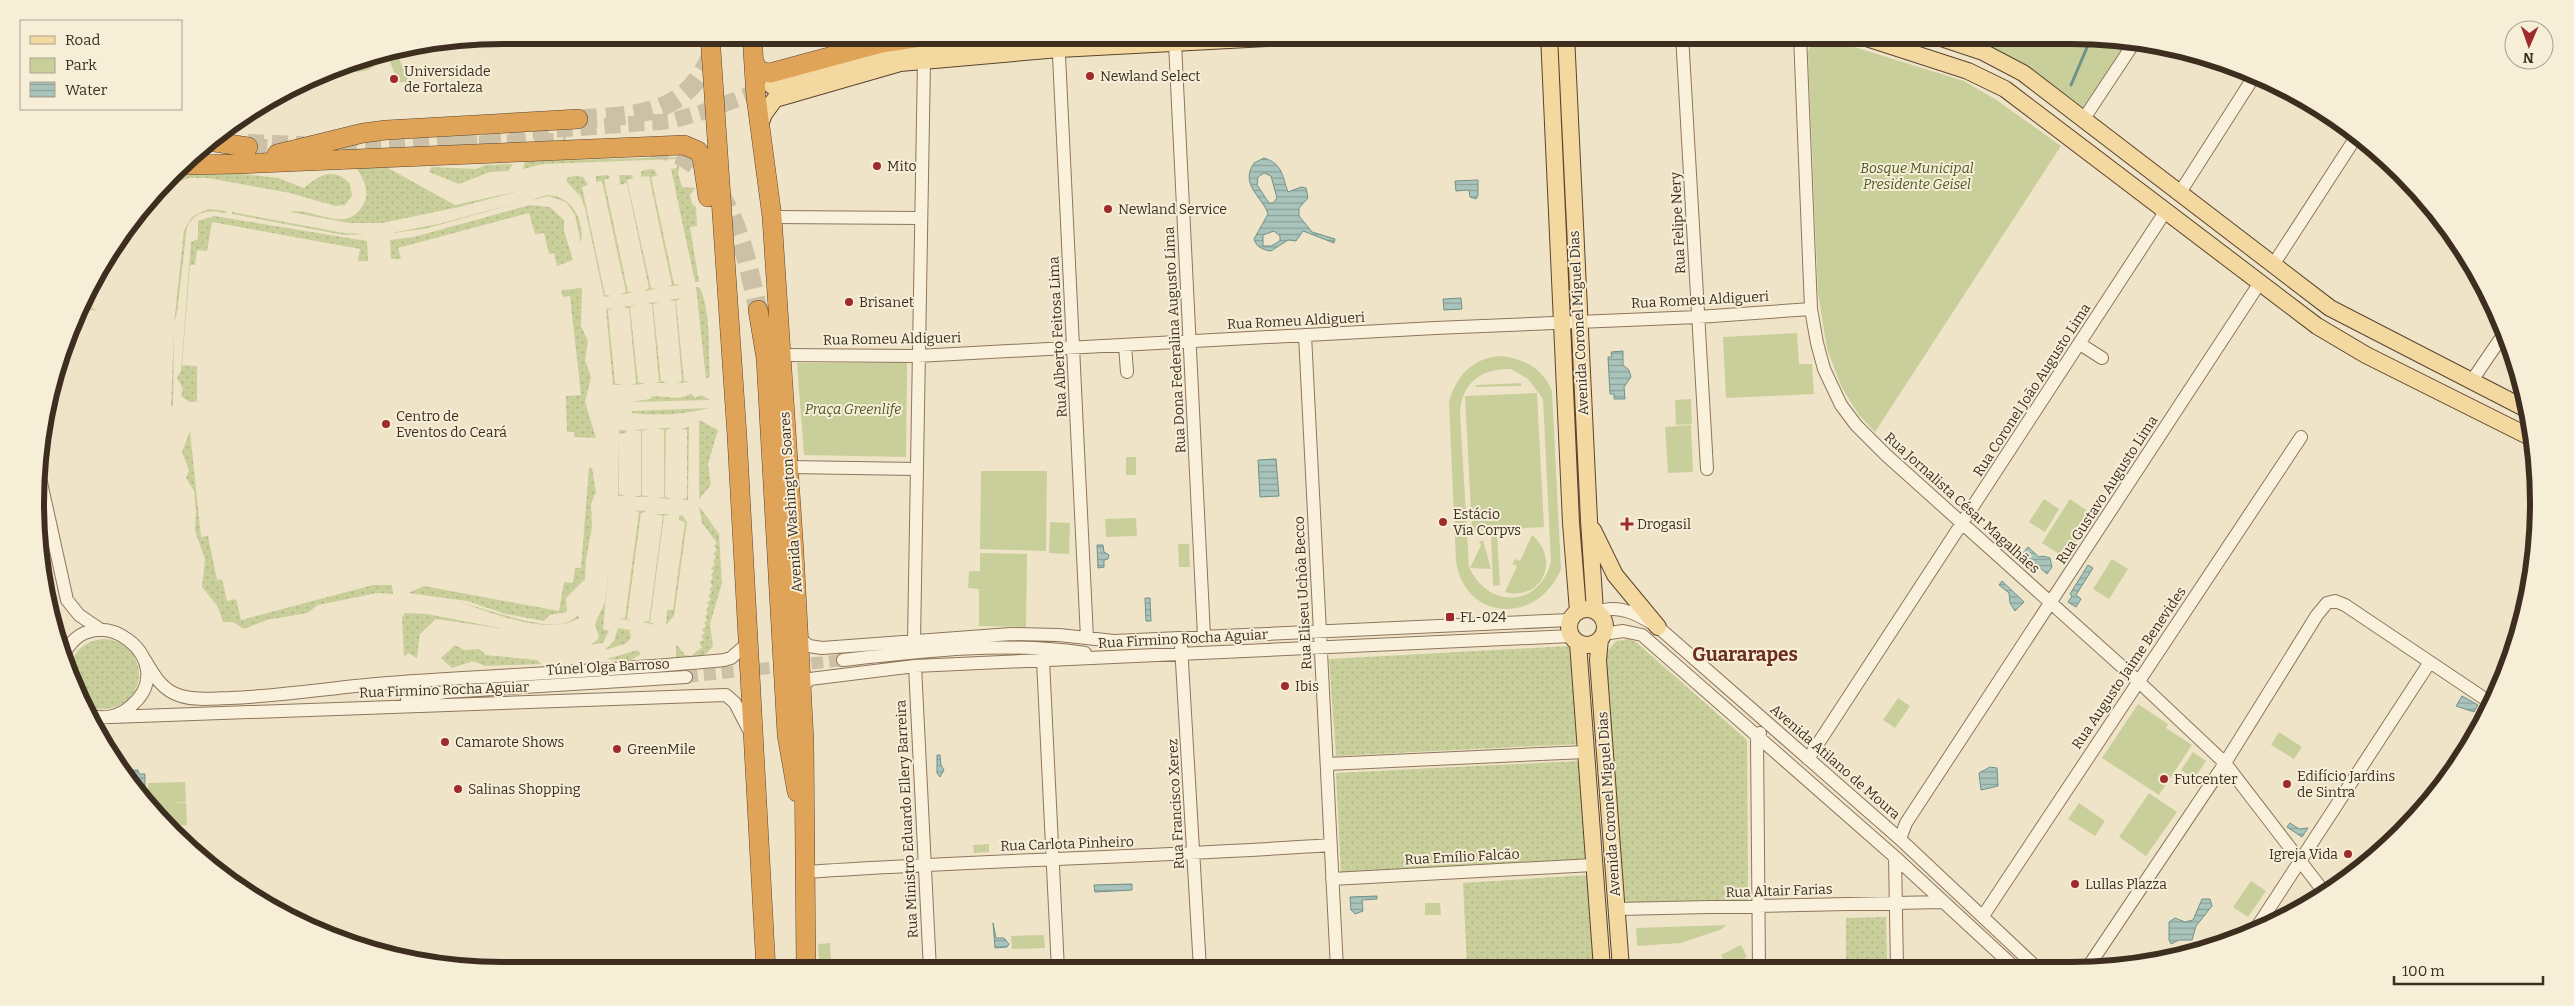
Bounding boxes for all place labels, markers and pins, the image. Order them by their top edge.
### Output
place label: Universidade de Fortaleza [404,63,491,96]
place label: Newland Select [1100,68,1200,85]
marker: Newland Select [1084,70,1096,82]
marker: Universidade de Fortaleza [388,73,400,85]
place label: Mito [887,158,917,175]
marker: Mito [871,160,883,172]
place label: Newland Service [1118,201,1227,218]
marker: Newland Service [1102,203,1114,215]
place label: Brisanet [859,294,914,311]
marker: Brisanet [843,296,855,308]
place label: Centro de Eventos do Ceará [396,408,507,441]
marker: Centro de Eventos do Ceará [380,418,392,430]
place label: Estácio Via Corpvs [1453,506,1521,539]
marker: Estácio Via Corpvs [1437,516,1449,528]
place label: Drogasil [1637,516,1691,533]
marker: Drogasil [1621,518,1633,530]
place label: FL-024 [1460,609,1506,626]
marker: FL-024 [1444,611,1456,623]
place label: Ibis [1295,678,1319,695]
marker: Ibis [1279,680,1291,692]
place label: Camarote Shows [455,734,564,751]
marker: Camarote Shows [439,736,451,748]
place label: GreenMile [627,741,696,758]
marker: GreenMile [611,743,623,755]
place label: Edifício Jardins de Sintra [2297,768,2395,801]
place label: Futcenter [2174,771,2237,788]
marker: Futcenter [2158,773,2170,785]
marker: Edifício Jardins de Sintra [2281,778,2293,790]
place label: Salinas Shopping [468,781,581,798]
marker: Salinas Shopping [452,783,464,795]
place label: Igreja Vida [2269,846,2338,863]
marker: Igreja Vida [2342,848,2354,860]
place label: Lullas Plazza [2085,876,2167,893]
marker: Lullas Plazza [2069,878,2081,890]

